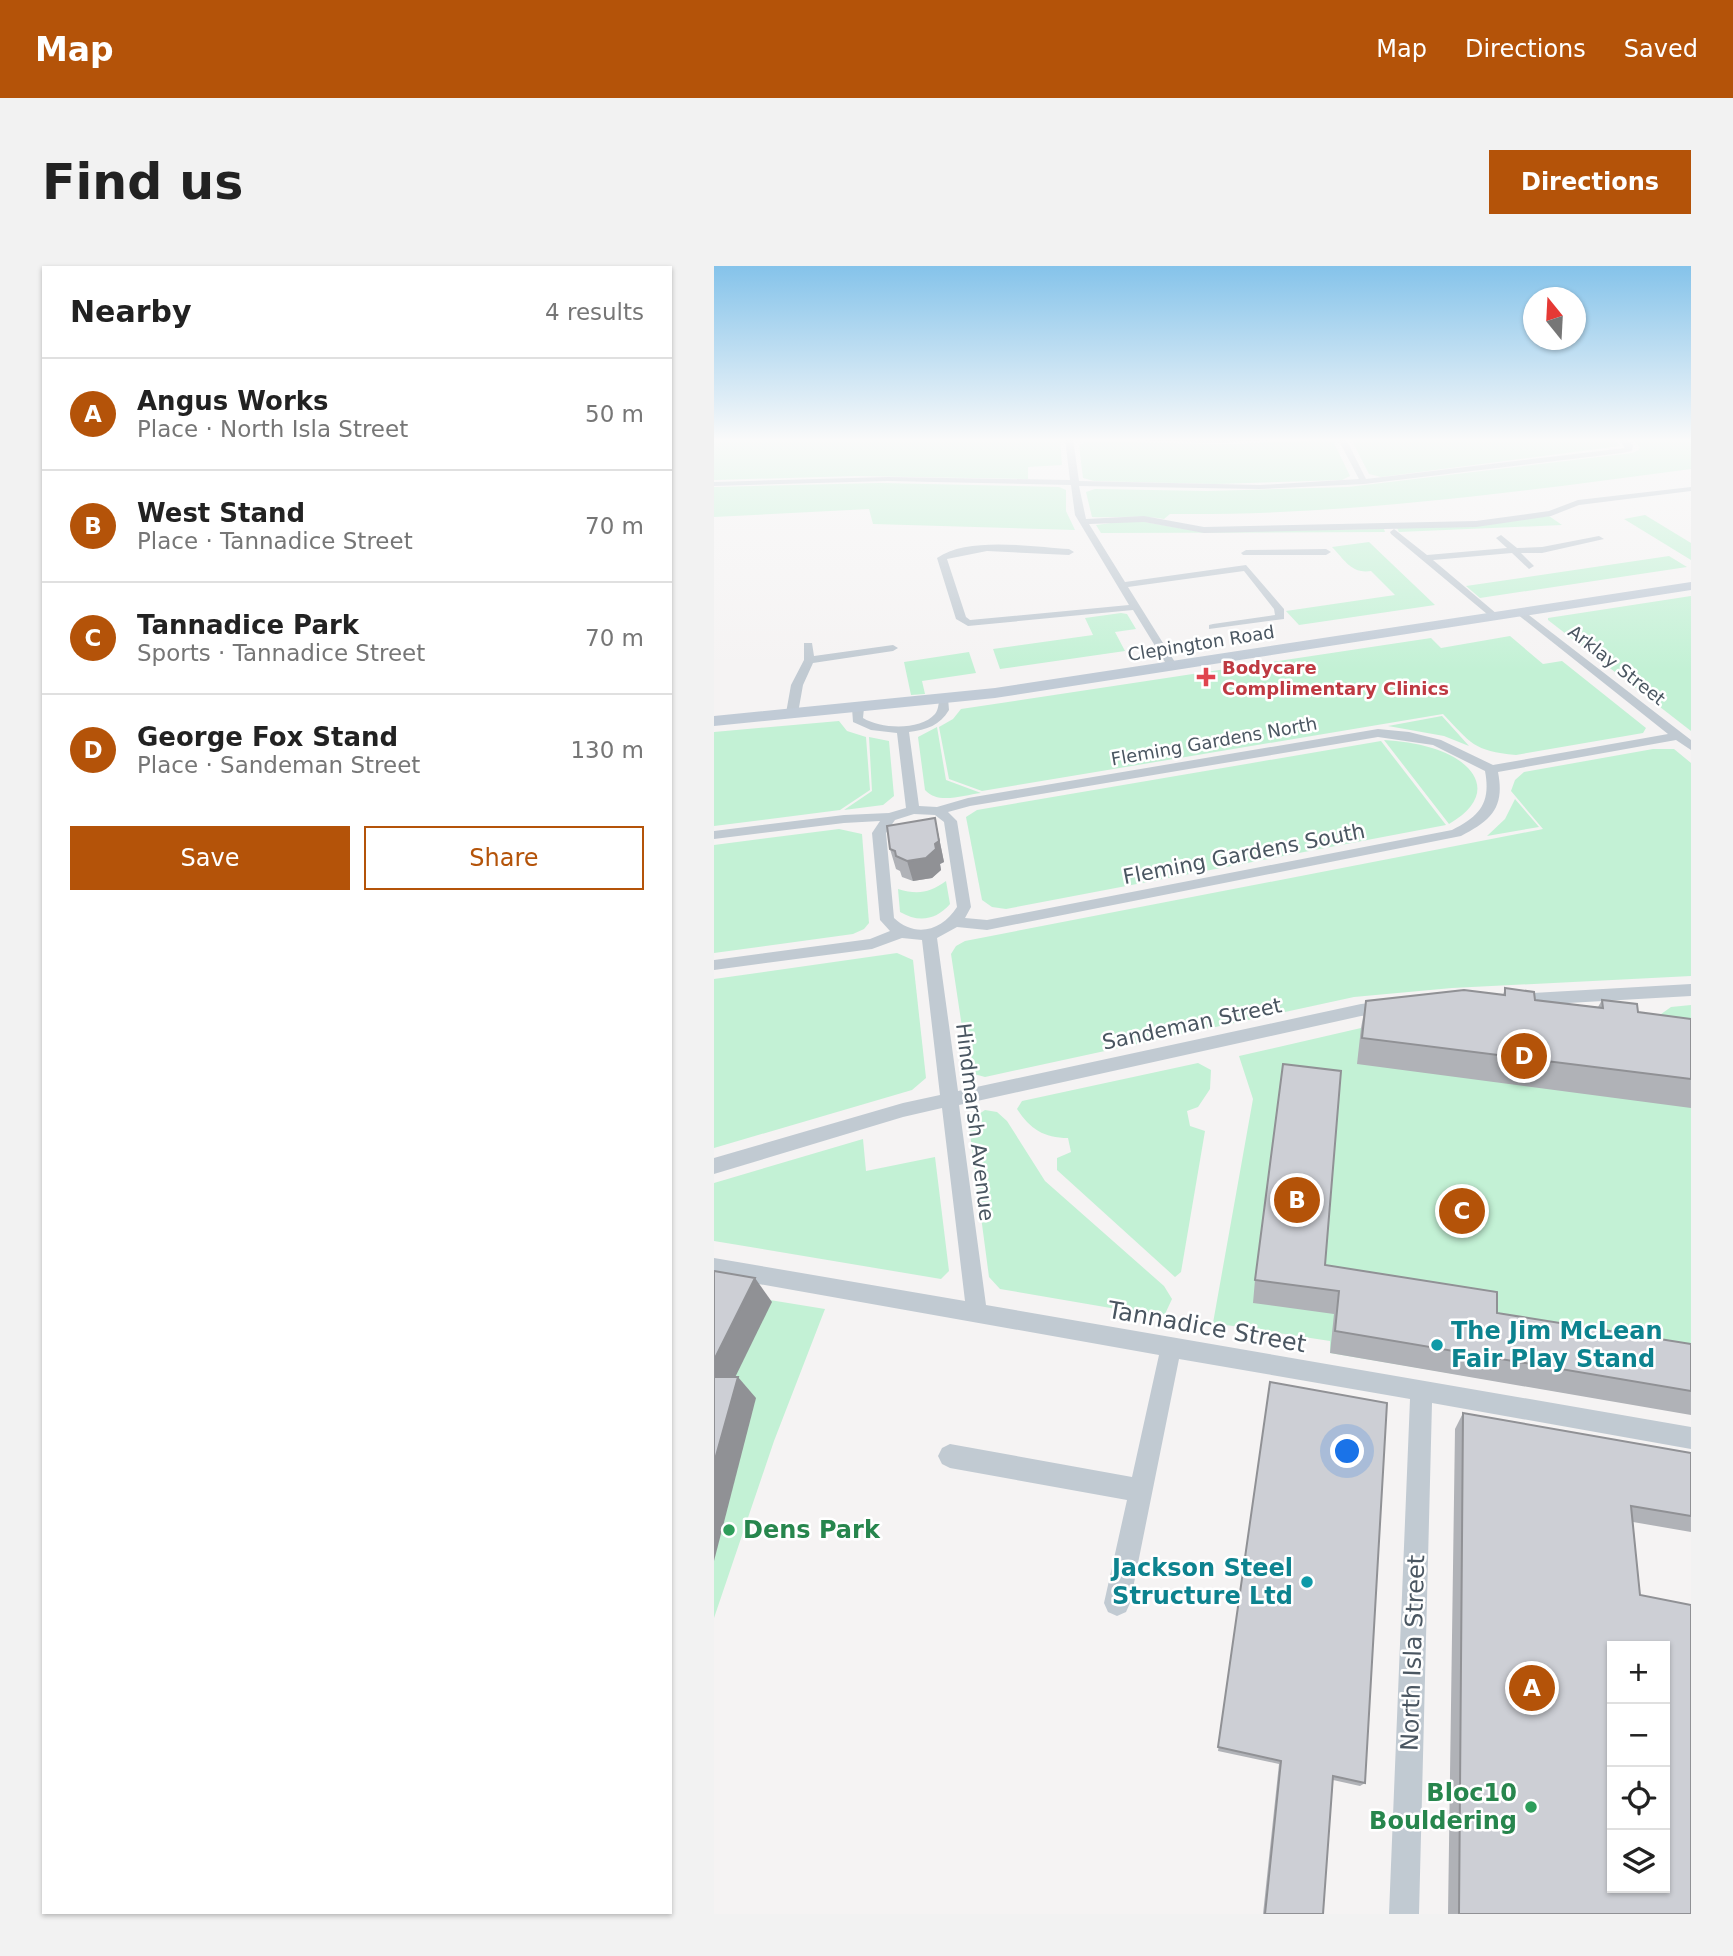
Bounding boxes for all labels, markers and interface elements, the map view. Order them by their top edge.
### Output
text: Map [35,30,114,69]
text: Map [1376,35,1427,63]
text: Directions [1465,35,1586,63]
text: Saved [1624,35,1698,63]
button: Directions [1489,150,1691,214]
text: Find us [42,154,243,211]
north arrow [1523,287,1586,350]
text: Nearby [70,294,192,329]
text: 4 results [545,299,644,325]
text: Angus Works [137,386,328,416]
text: A [84,401,102,427]
text: 50 m [585,401,644,427]
text: Place · North Isla Street [137,416,408,442]
text: West Stand [137,498,305,528]
text: B [84,513,102,539]
text: 70 m [585,513,644,539]
text: Place · Tannadice Street [137,528,413,554]
text: Tannadice Park [137,610,359,640]
street label: Clepington Road [1126,621,1276,665]
street label: Arklay Street [1564,621,1670,709]
text: C [85,625,101,651]
text: 70 m [585,625,644,651]
text: Sports · Tannadice Street [137,640,425,666]
place label: Bodycare Complimentary Clinics [1222,657,1449,699]
marker: Bodycare Complimentary Clinics [1196,667,1216,687]
street label: Fleming Gardens North [1109,713,1319,769]
text: George Fox Stand [137,722,398,752]
text: D [83,737,103,763]
text: 130 m [570,737,644,763]
text: Place · Sandeman Street [137,752,420,778]
street label: Fleming Gardens South [1121,819,1367,889]
button: Save [70,826,350,890]
button: Share [364,826,644,890]
street label: Sandeman Street [1100,993,1284,1055]
street label: Hindmarsh Avenue [951,1022,999,1222]
pin: D [1501,1030,1547,1082]
pin: B [1274,1174,1320,1226]
pin: C [1439,1185,1485,1237]
street label: Tannadice Street [1105,1296,1308,1358]
place label: The Jim McLean Fair Play Stand [1451,1317,1663,1373]
marker: The Jim McLean Fair Play Stand [1429,1337,1445,1353]
your location [1330,1434,1364,1468]
place label: Dens Park [743,1516,881,1544]
marker: Dens Park [721,1522,737,1538]
place label: Jackson Steel Structure Ltd [1110,1554,1293,1610]
street label: North Isla Street [1396,1554,1430,1752]
marker: Jackson Steel Structure Ltd [1299,1574,1315,1590]
map controls [1607,1641,1670,1893]
button: + [1607,1641,1670,1704]
pin: A [1509,1662,1555,1714]
button: − [1607,1704,1670,1767]
button: locate [1607,1767,1670,1830]
place label: Bloc10 Bouldering [1369,1779,1517,1835]
marker: Bloc10 Bouldering [1523,1799,1539,1815]
button: layers [1607,1830,1670,1893]

